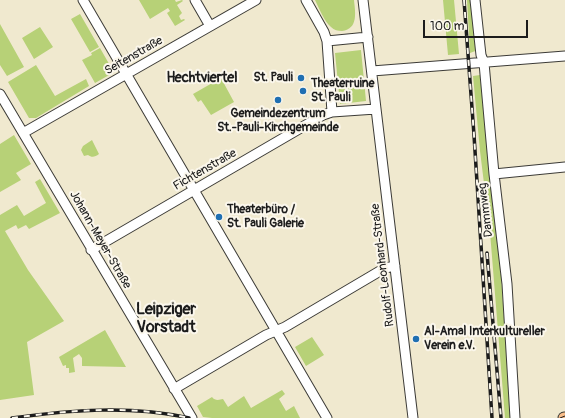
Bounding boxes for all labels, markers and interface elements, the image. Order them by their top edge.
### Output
scale bar [425,12,530,38]
text: 100 m [430,19,464,34]
street label: Seitenstraße [102,34,166,78]
district label: Hechtviertel [166,70,238,86]
place label: St. Pauli [253,71,293,85]
marker: St. Pauli [296,73,306,83]
place label: Theaterruine St. Pauli [311,77,375,105]
marker: Theaterruine St. Pauli [298,86,308,96]
marker: Gemeindezentrum St.-Pauli-Kirchgemeinde [273,95,283,105]
place label: Gemeindezentrum St.-Pauli-Kirchgemeinde [217,107,339,135]
street label: Fichtenstraße [171,146,239,194]
street label: Dammweg [476,182,496,238]
street label: Johann-Meyer-Straße [66,188,134,292]
place label: Theaterbüro / St. Pauli Galerie [227,203,304,231]
street label: Rudolf-Leonhard-Straße [368,203,398,327]
marker: Theaterbüro / St. Pauli Galerie [214,212,224,222]
district label: Leipziger Vorstadt [136,300,196,338]
place label: Al-Amal Interkultureller Verein e.V. [424,325,545,353]
marker: Al-Amal Interkultureller Verein e.V. [411,334,421,344]

